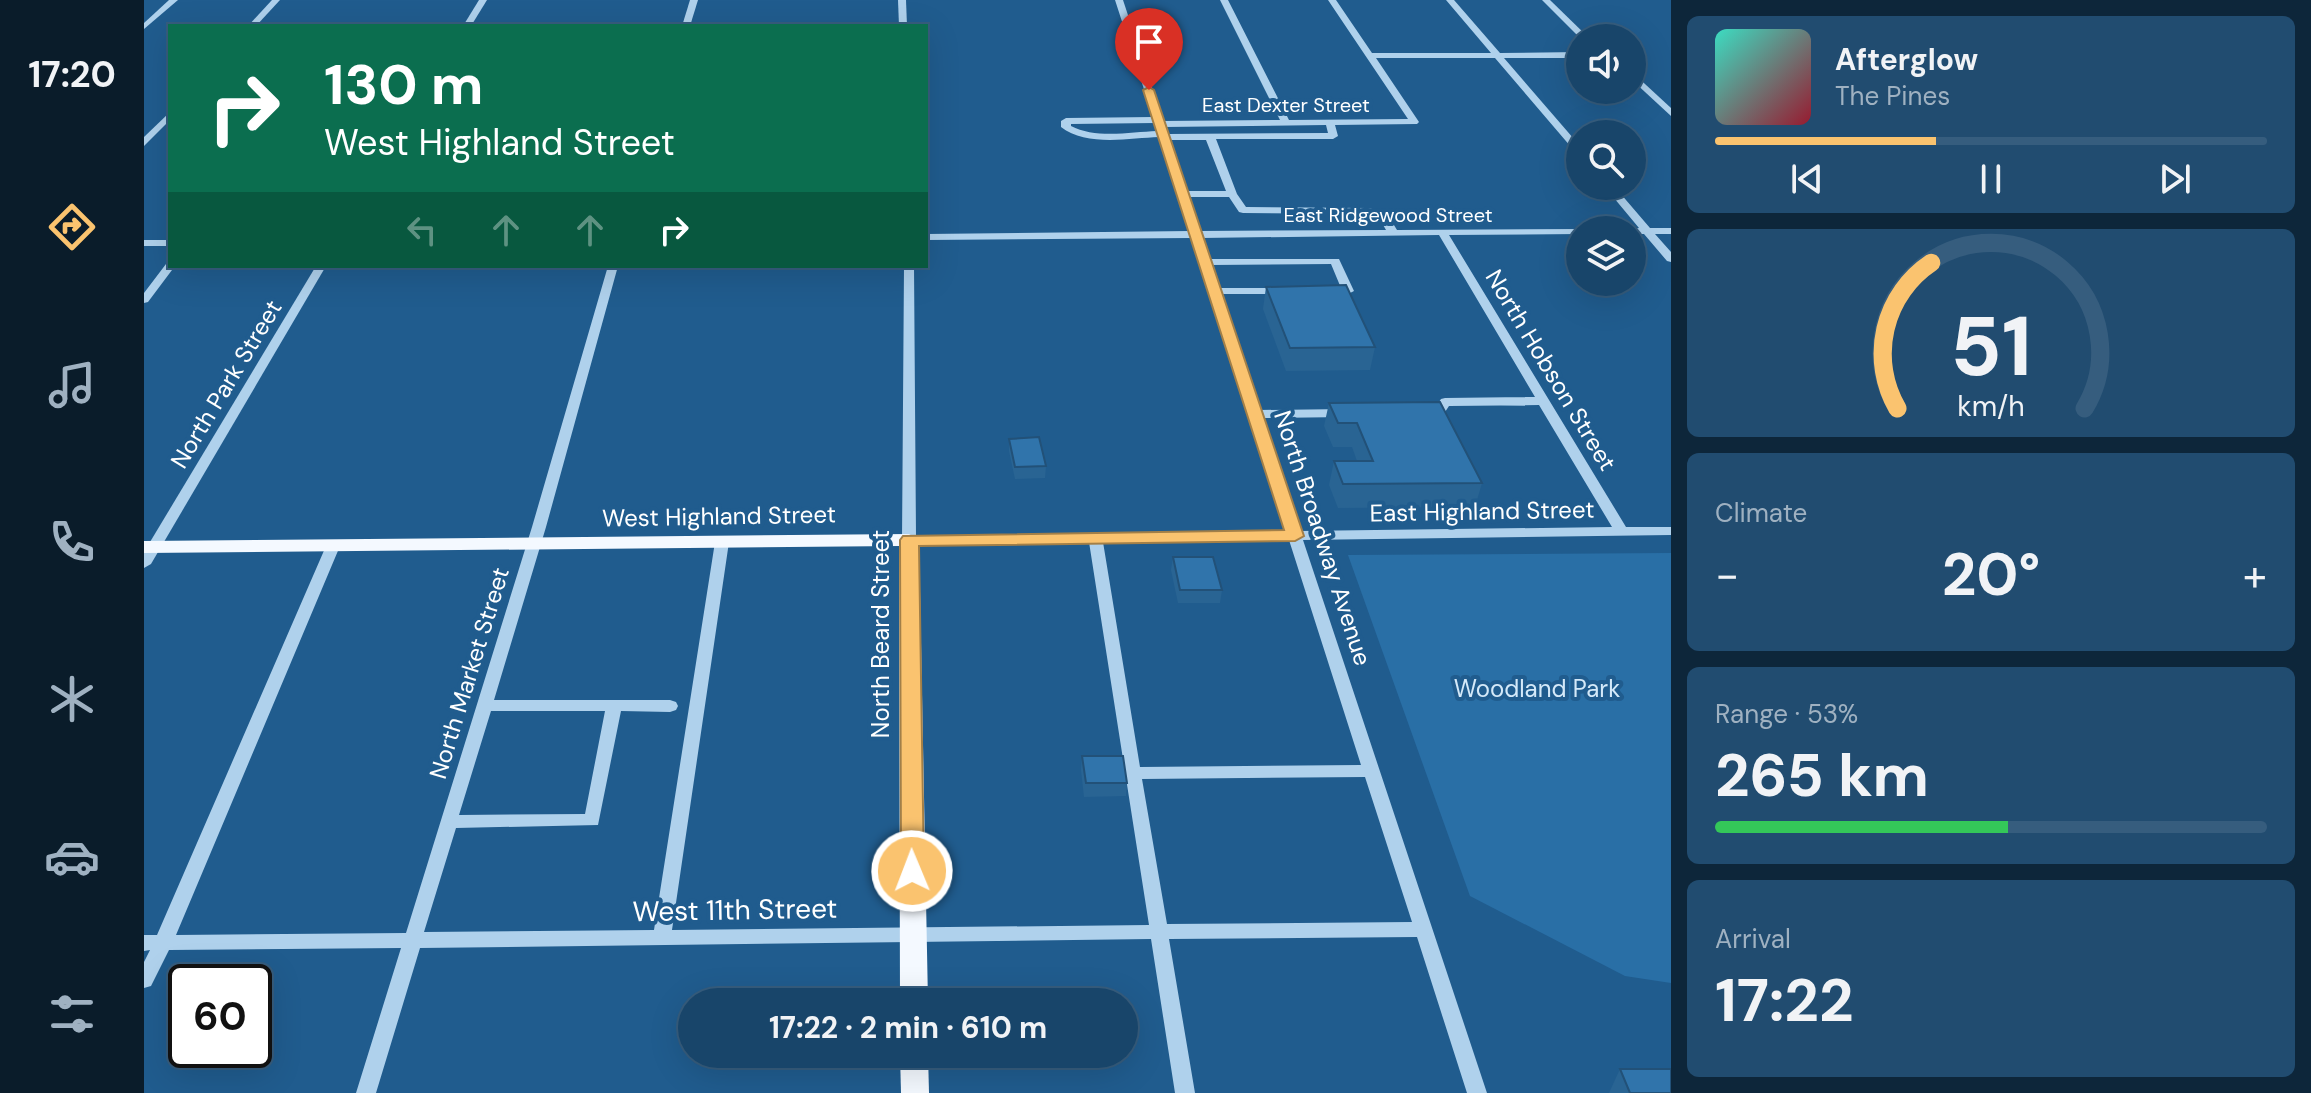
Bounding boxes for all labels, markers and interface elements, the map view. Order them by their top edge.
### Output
pin [1115,8,1183,90]
icon: arrive [1127,20,1171,64]
map controls [1566,24,1646,296]
button: sound [1566,24,1646,104]
text: Afterglow [1835,40,1978,79]
text: 130 m [324,48,483,121]
text: 17:20 [28,51,116,98]
icon: right [192,56,296,160]
text: The Pines [1835,79,1950,113]
street label: East Dexter Street [1202,92,1370,118]
text: West Highland Street [324,119,675,166]
button: search [1566,120,1646,200]
icon: previous [1785,157,1829,201]
icon: pause [1969,157,2013,201]
icon: next [2153,157,2197,201]
icon: directions [44,199,100,255]
street label: East Ridgewood Street [1283,202,1493,228]
icon: left [400,208,444,252]
icon: ahead [484,208,528,252]
icon: ahead [568,208,612,252]
icon: right [652,208,696,252]
button: layers [1566,216,1646,296]
street label: North Hobson Street [1479,264,1623,476]
text: 51 [1950,292,2032,401]
street label: North Park Street [164,294,288,474]
icon: music [44,357,100,413]
text: km/h [1957,388,2025,425]
street label: North Broadway Avenue [1267,407,1379,669]
street label: East Highland Street [1369,494,1595,528]
text: Climate [1715,496,1807,530]
street label: West Highland Street [602,498,836,534]
icon: phone [44,514,100,570]
street label: North Beard Street [865,530,896,738]
text: 20° [1942,535,2040,614]
text: − [1715,546,1739,604]
text: + [2243,546,2267,604]
street label: North Market Street [422,563,516,783]
icon: climate [44,671,100,727]
park label: Woodland Park [1454,673,1620,704]
text: Range · 53% [1715,697,1858,731]
text: 265 km [1715,736,1929,815]
icon: car [44,829,100,885]
position arrow [870,829,954,913]
street label: West 11th Street [632,890,838,930]
text: Arrival [1715,922,1791,956]
text: 17:22 [1715,961,1854,1040]
speed limit sign: 60 [168,964,272,1068]
icon: filters [44,986,100,1042]
text: 17:22 · 2 min · 610 m [769,1008,1047,1047]

